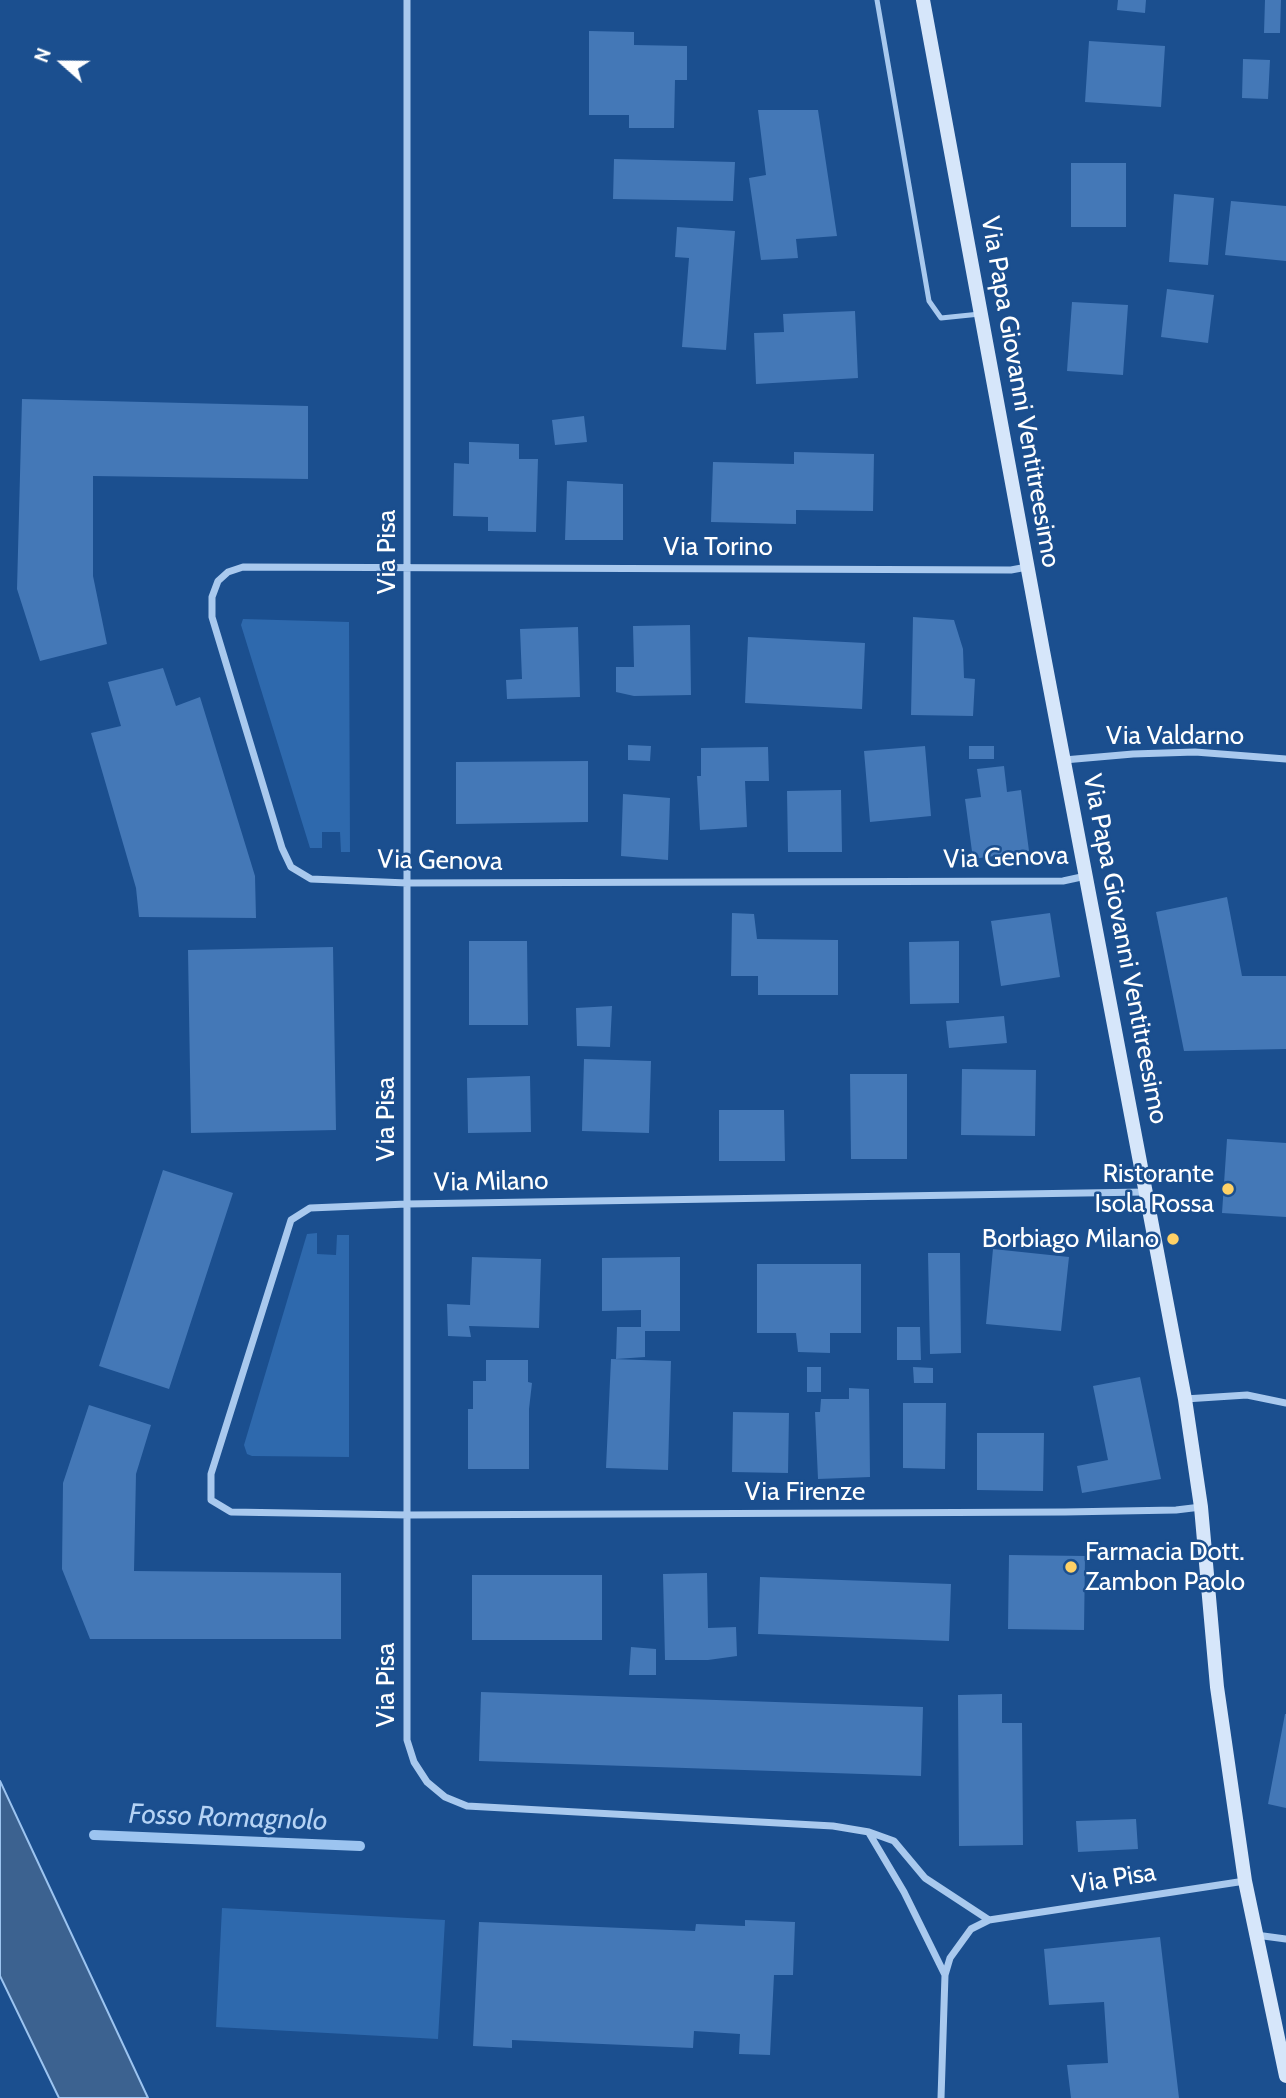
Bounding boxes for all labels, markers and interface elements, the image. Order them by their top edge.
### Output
north arrow [28,28,98,98]
text: N [30,45,56,66]
street label: Via Papa Giovanni Ventitreesimo [974,214,1066,570]
street label: Via Pisa [371,510,403,594]
street label: Via Torino [663,531,773,563]
street label: Via Valdarno [1106,720,1244,752]
street label: Via Papa Giovanni Ventitreesimo [1076,771,1174,1127]
street label: Via Genova [943,840,1069,876]
street label: Via Genova [377,844,503,878]
street label: Via Pisa [370,1077,402,1161]
place label: Ristorante Isola Rossa [1095,1158,1214,1220]
street label: Via Milano [433,1165,549,1199]
marker: Ristorante Isola Rossa [1220,1181,1236,1197]
place label: Borbiago Milano [982,1223,1159,1255]
marker: Borbiago Milano [1165,1231,1181,1247]
street label: Via Firenze [745,1476,865,1508]
place label: Farmacia Dott. Zambon Paolo [1085,1536,1245,1598]
marker: Farmacia Dott. Zambon Paolo [1063,1559,1079,1575]
street label: Via Pisa [370,1643,402,1727]
water label: Fosso Romagnolo [128,1798,328,1838]
street label: Via Pisa [1070,1857,1158,1901]

